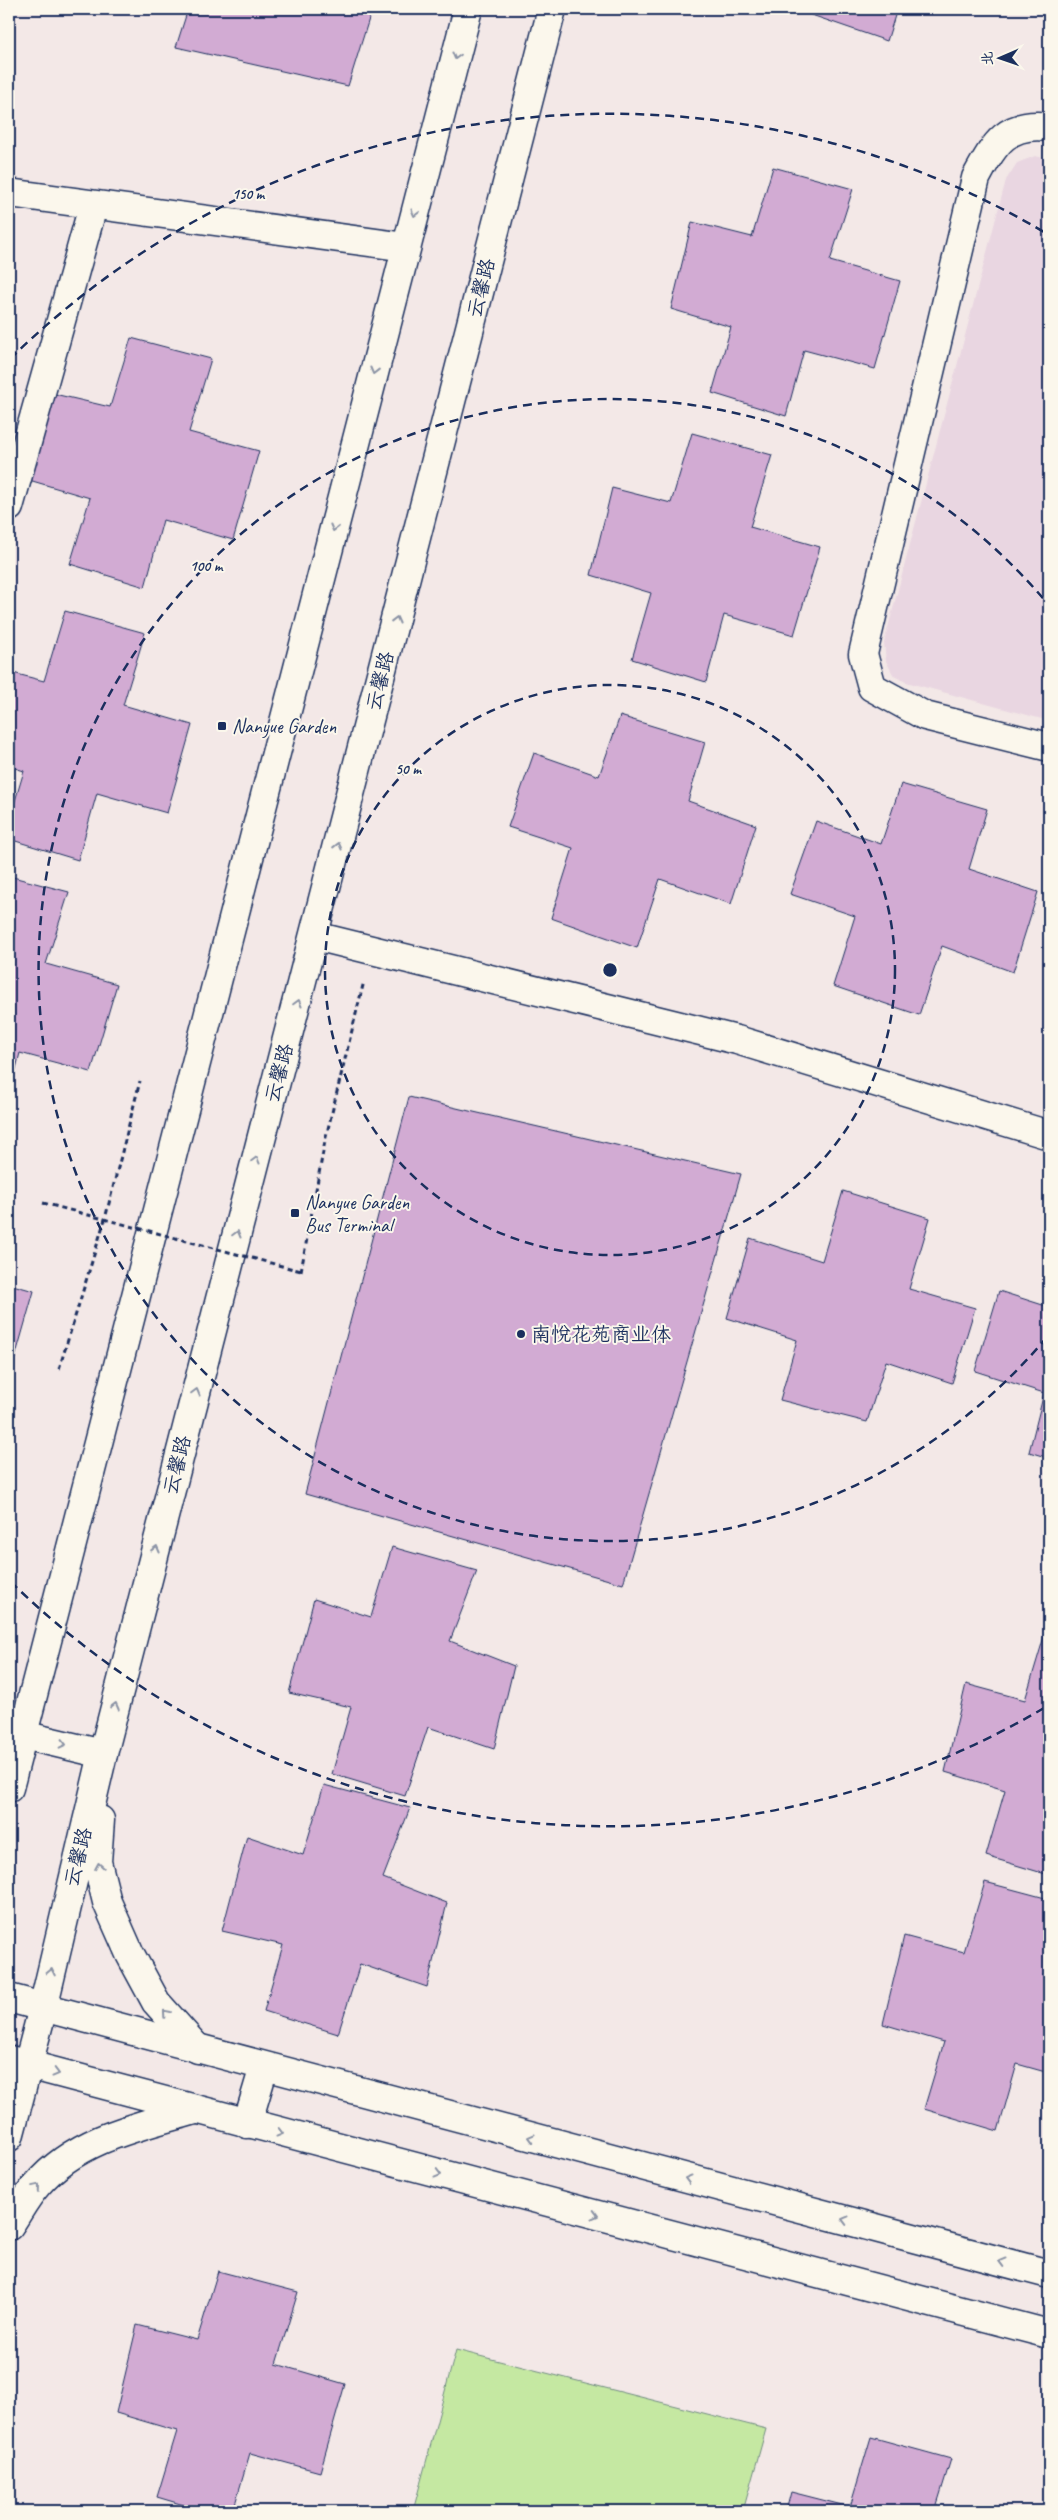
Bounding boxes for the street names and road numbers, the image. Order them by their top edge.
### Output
street label: 云馨路 [462,255,501,320]
street label: 云馨路 [361,648,400,713]
street label: 云馨路 [259,1040,299,1105]
street label: 云馨路 [158,1432,197,1497]
street label: 云馨路 [59,1824,98,1889]

